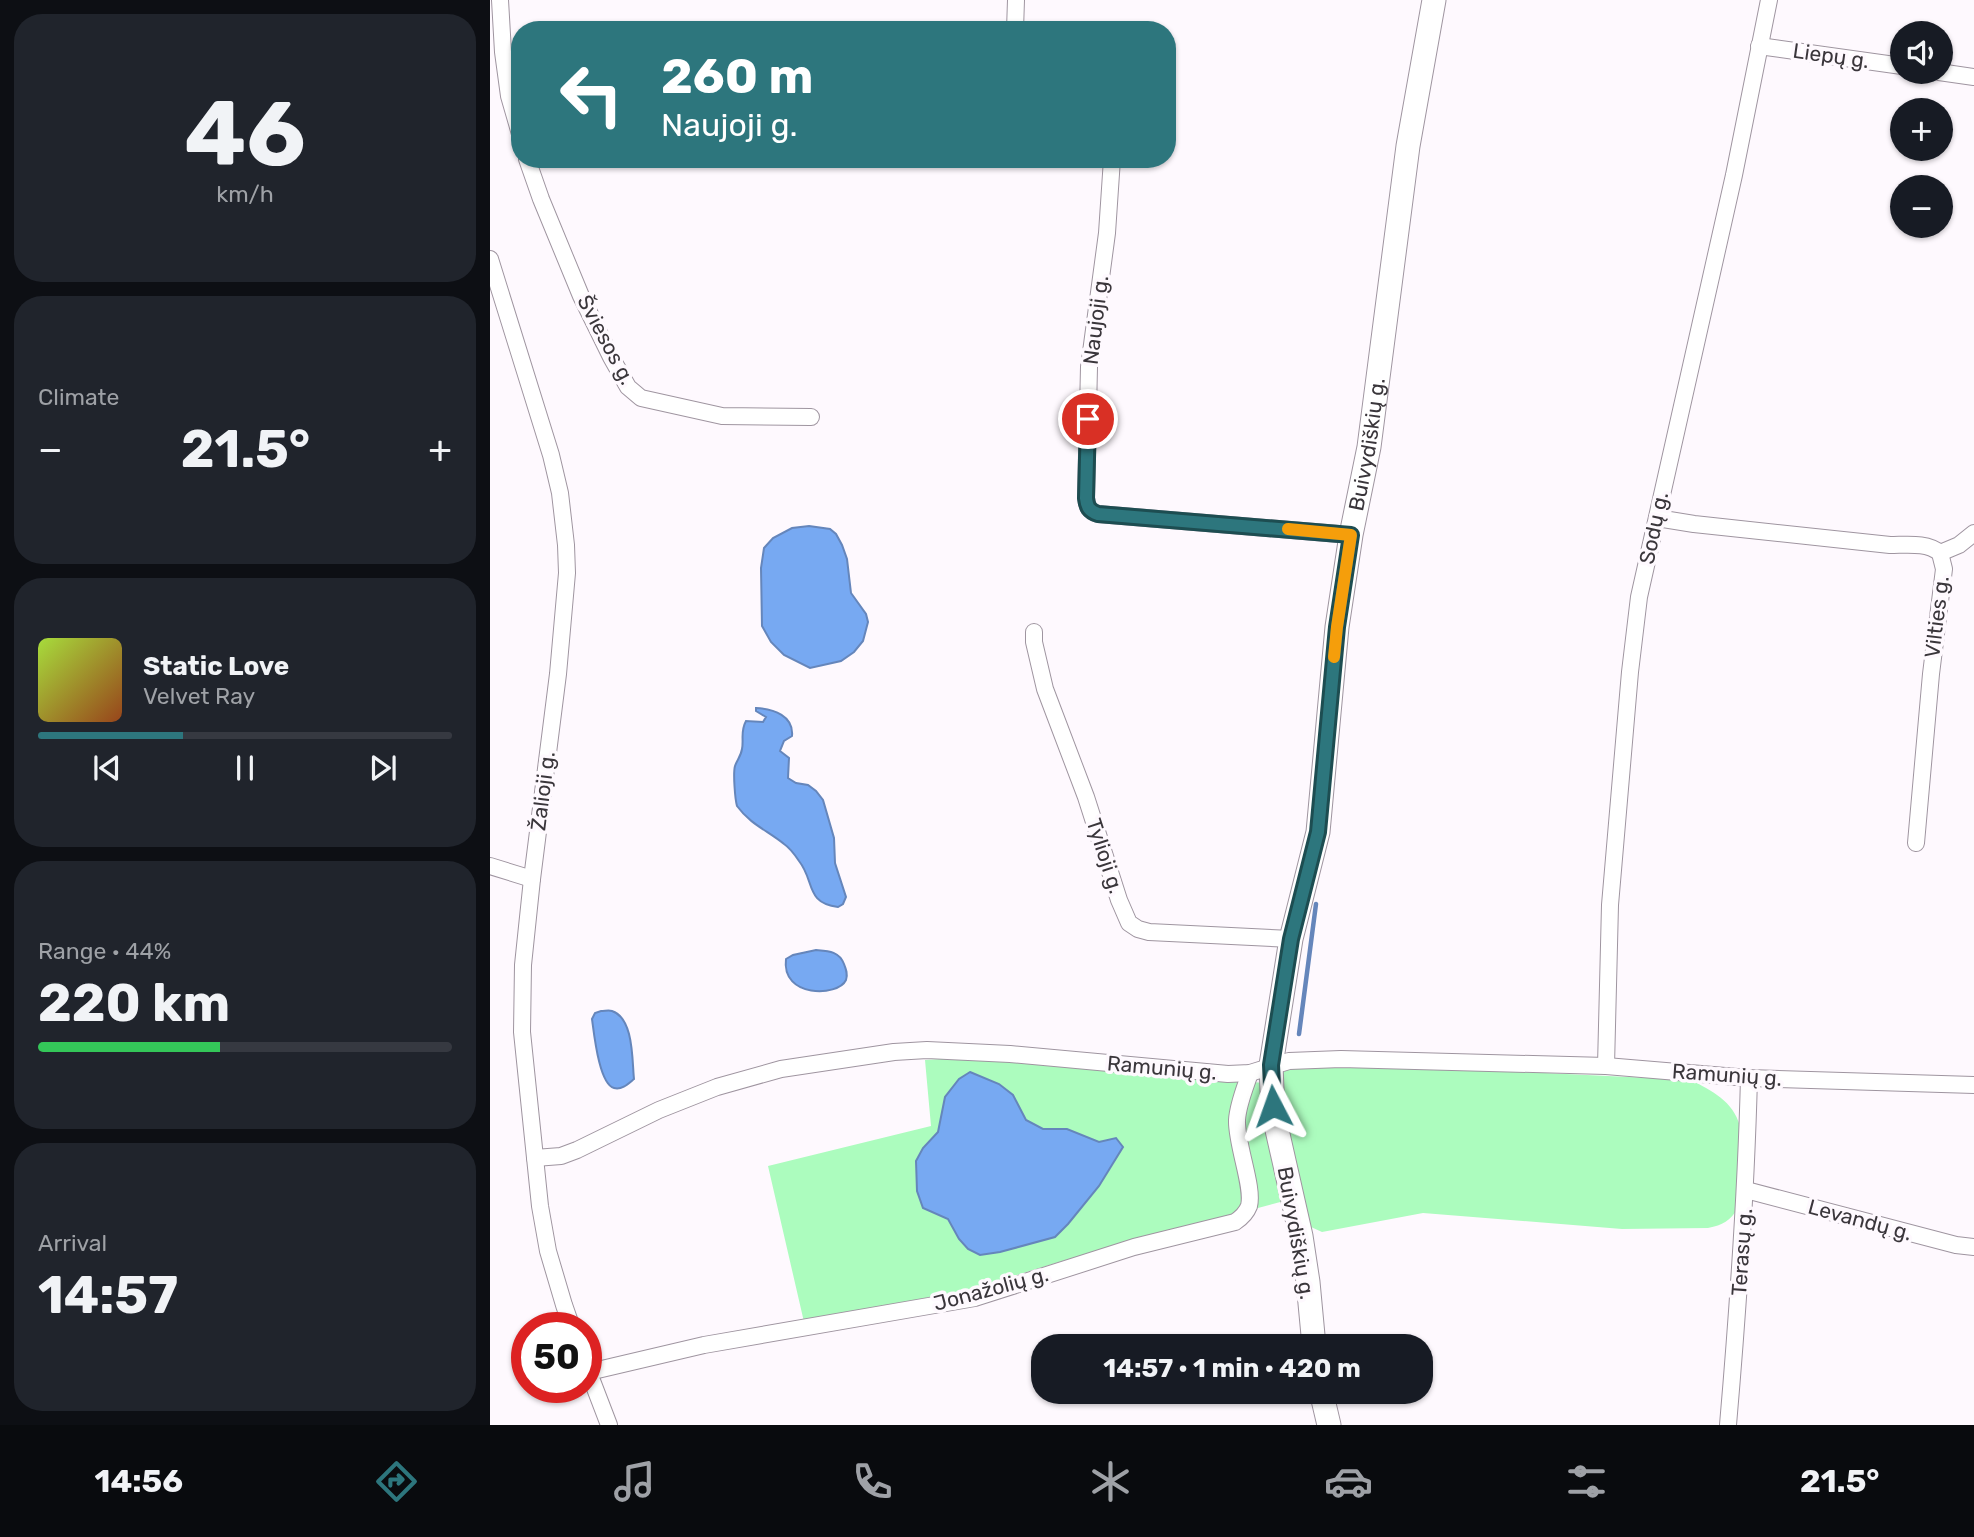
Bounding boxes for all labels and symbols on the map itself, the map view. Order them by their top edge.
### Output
street label: Liepų g. [1791,38,1871,73]
street label: Naujoji g. [1078,274,1113,366]
street label: Šviesos g. [572,291,640,389]
street label: Buivydiškių g. [1343,376,1390,513]
pin [1058,389,1118,449]
street label: Sodų g. [1634,489,1673,566]
street label: Vilties g. [1919,574,1954,659]
street label: Žalioji g. [525,750,560,832]
street label: Tylioji g. [1082,815,1129,897]
street label: Ramunių g. [1106,1050,1218,1085]
street label: Ramunių g. [1671,1058,1783,1091]
position arrow [1236,1069,1310,1143]
street label: Buivydiškių g. [1273,1165,1320,1301]
street label: Levandų g. [1805,1194,1915,1245]
street label: Terasų g. [1726,1207,1757,1297]
street label: Jonažolių g. [931,1261,1051,1316]
speed limit sign: 50 [511,1312,602,1403]

